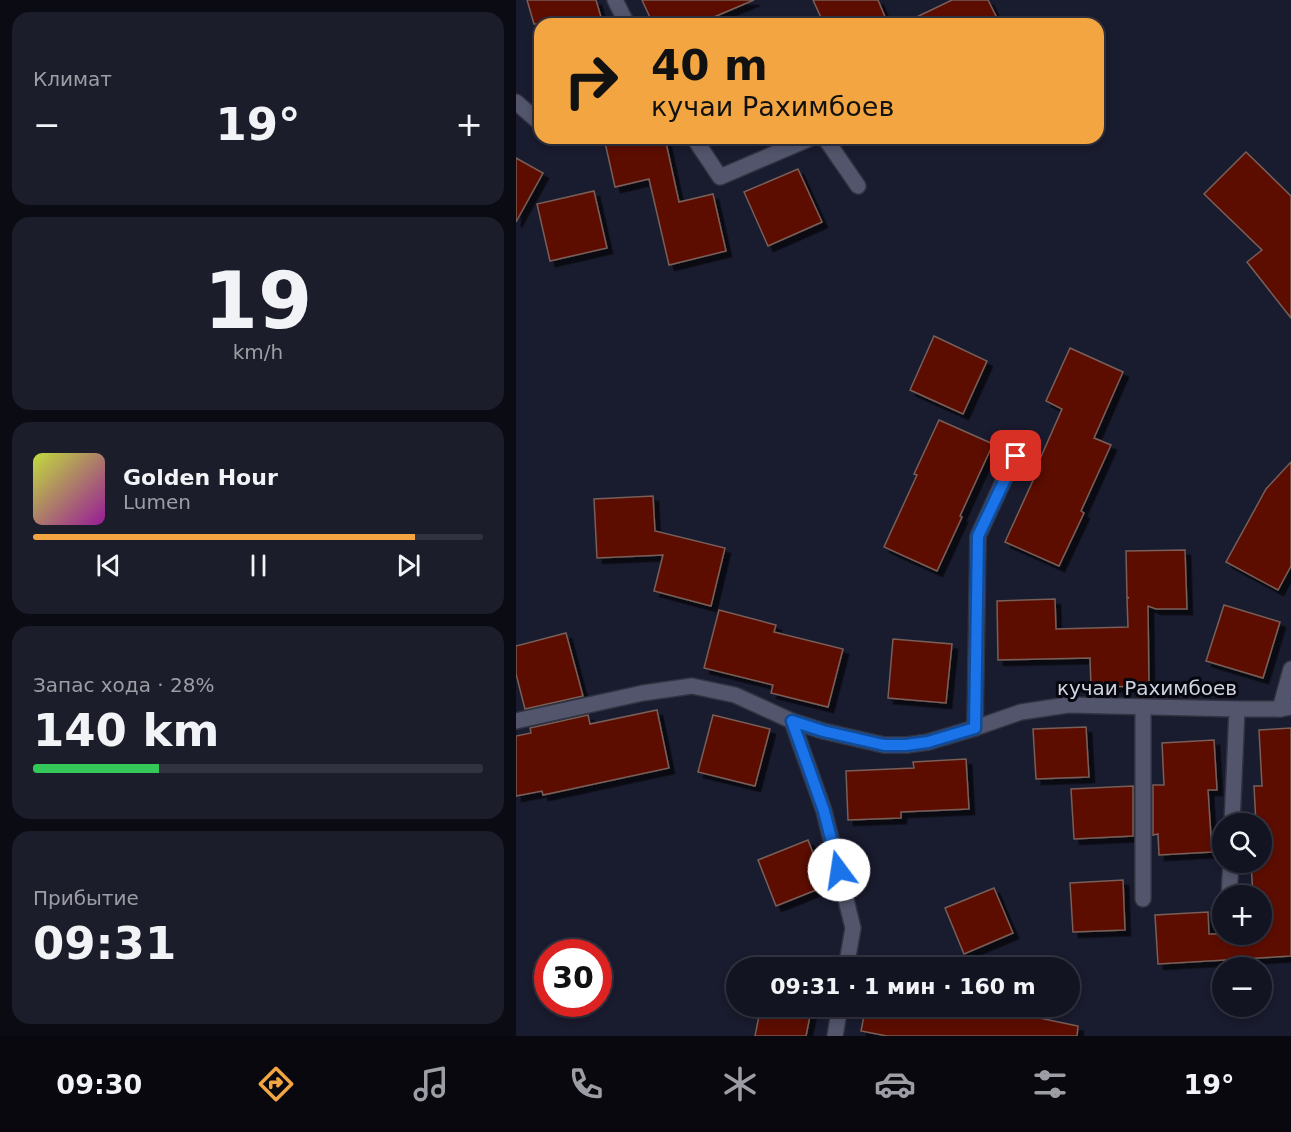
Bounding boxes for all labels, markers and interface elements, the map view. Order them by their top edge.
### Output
text: 40 m [651,41,768,90]
icon: right [552,42,630,120]
text: Климат [33,67,112,91]
text: кучаи Рахимбоев [651,91,894,122]
text: 19° [215,98,301,151]
text: − [33,105,61,144]
text: + [455,105,483,144]
text: 19 [204,256,312,346]
text: km/h [233,340,283,364]
pin [990,430,1041,481]
icon: arrive [999,439,1032,472]
text: Golden Hour [123,465,278,490]
text: Lumen [123,490,191,514]
icon: previous [92,549,125,582]
icon: pause [242,549,275,582]
icon: next [392,549,425,582]
text: Запас хода · 28% [33,673,214,697]
street label: кучаи Рахимбоев [1057,676,1237,700]
text: 140 km [33,704,219,757]
map controls [1212,813,1272,1017]
button: search [1212,813,1272,873]
position arrow [807,838,871,902]
button: + [1212,885,1272,945]
text: Прибытие [33,886,139,910]
text: 09:31 [33,917,176,970]
speed limit sign: 30 [534,939,612,1017]
button: − [1212,957,1272,1017]
text: 09:31 · 1 мин · 160 m [770,974,1036,999]
icon: directions [255,1063,297,1105]
icon: music [410,1063,452,1105]
icon: phone [565,1063,607,1105]
icon: climate [719,1063,761,1105]
icon: car [874,1063,916,1105]
icon: filters [1029,1063,1071,1105]
text: 09:30 [56,1069,142,1100]
text: 19° [1183,1069,1235,1100]

